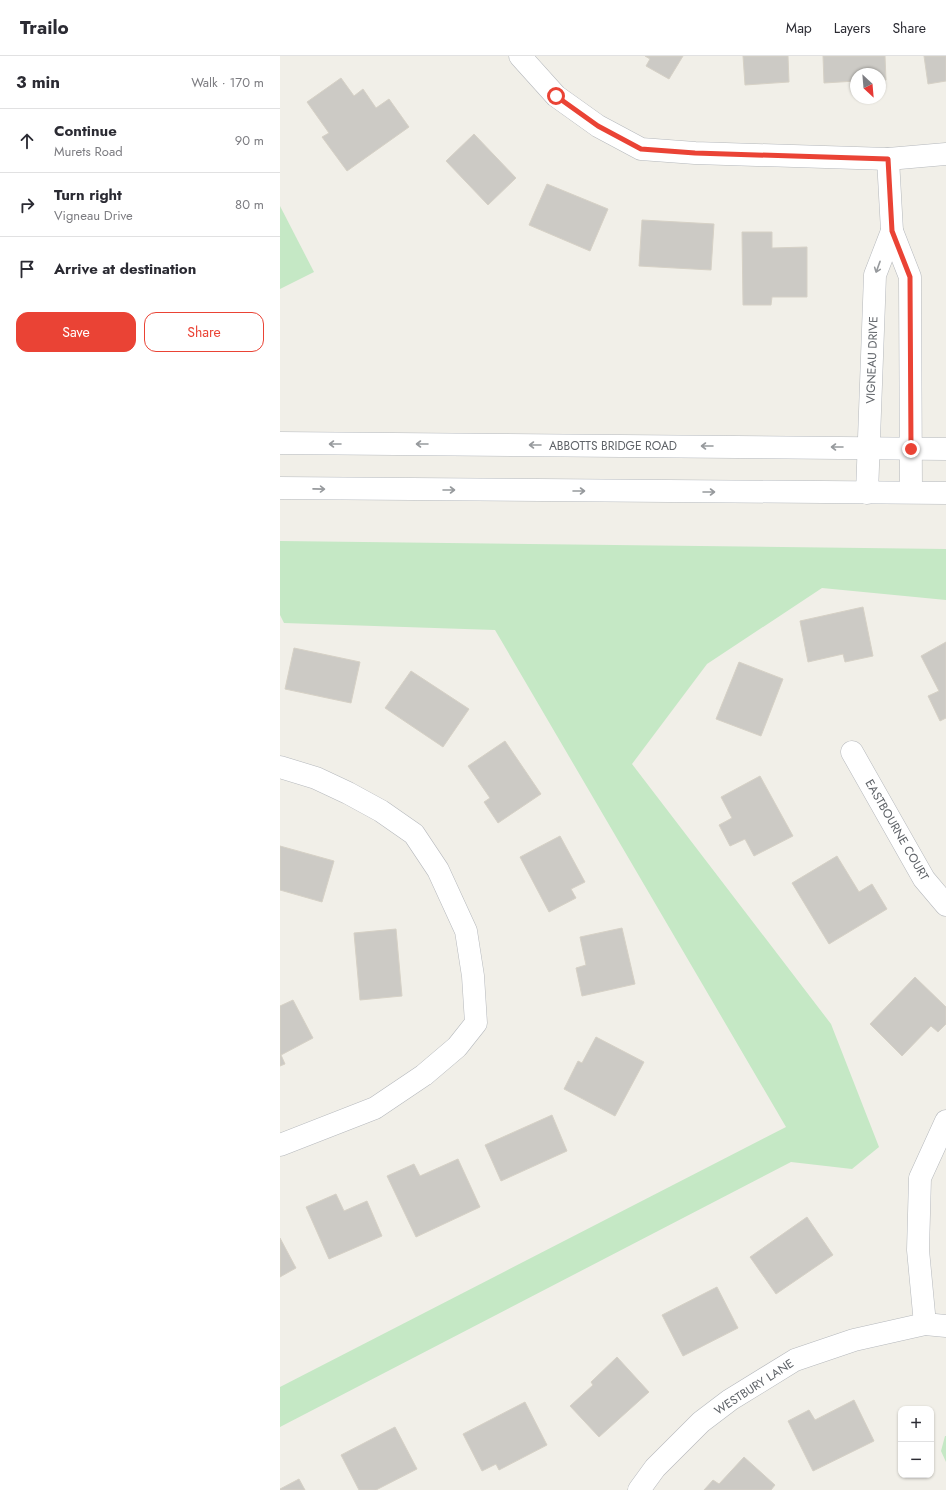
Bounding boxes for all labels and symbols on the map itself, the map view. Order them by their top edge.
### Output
north arrow [850,68,886,104]
route start [547,87,565,105]
one-way arrow [874,261,882,273]
street label: VIGNEAU DRIVE [861,316,883,404]
street label: ABBOTTS BRIDGE ROAD [549,437,677,455]
one-way arrow [329,440,342,448]
one-way arrow [416,440,429,448]
route end [902,440,920,458]
one-way arrow [529,441,542,449]
one-way arrow [701,442,714,450]
one-way arrow [831,443,844,451]
one-way arrow [312,485,325,493]
one-way arrow [442,486,455,494]
one-way arrow [572,487,585,495]
one-way arrow [702,488,715,496]
street label: EASTBOURNE COURT [861,776,934,884]
street label: WESTBURY LANE [711,1355,797,1419]

